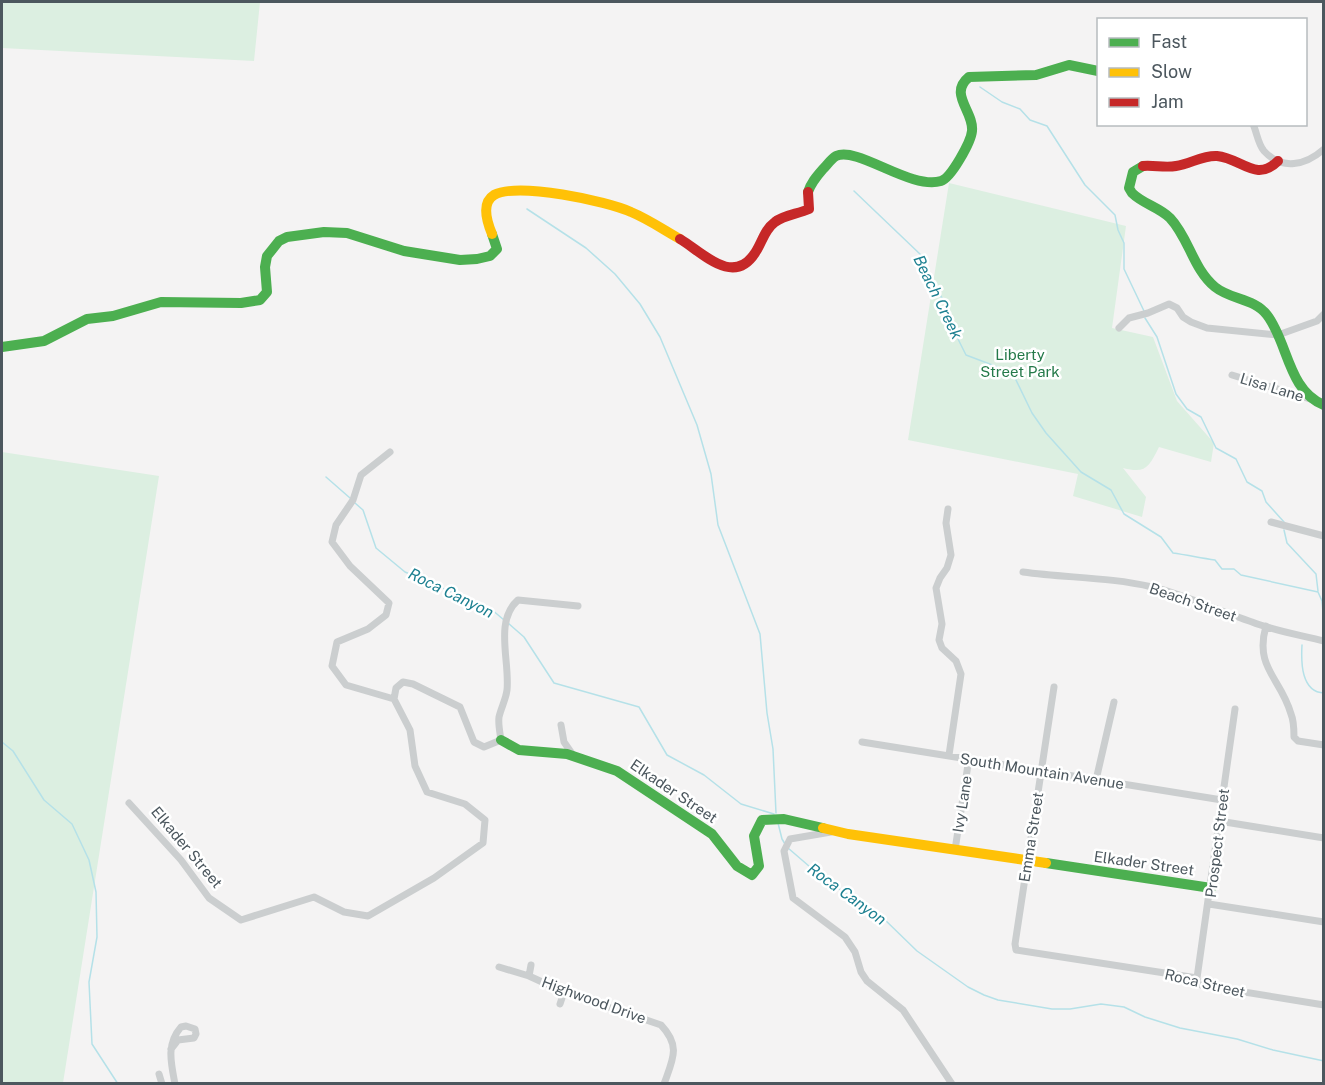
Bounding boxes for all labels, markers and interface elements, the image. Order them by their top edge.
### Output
legend [1097,18,1307,126]
text: Fast [1151,31,1187,52]
text: Slow [1151,61,1192,82]
text: Jam [1151,91,1184,112]
water label: Beach Creek [909,252,967,343]
park label: Liberty Street Park [980,346,1060,380]
street label: Lisa Lane [1238,369,1306,405]
water label: Roca Canyon [405,564,497,622]
street label: Beach Street [1147,579,1239,625]
street label: South Mountain Avenue [959,750,1125,792]
street label: Elkader Street [627,756,721,826]
street label: Ivy Lane [949,774,975,834]
street label: Prospect Street [1202,787,1232,899]
street label: Emma Street [1016,791,1047,883]
street label: Elkader Street [148,803,226,891]
street label: Elkader Street [1093,848,1195,878]
water label: Roca Canyon [804,859,890,929]
street label: Roca Street [1163,965,1247,1001]
street label: Highwood Drive [539,973,649,1027]

